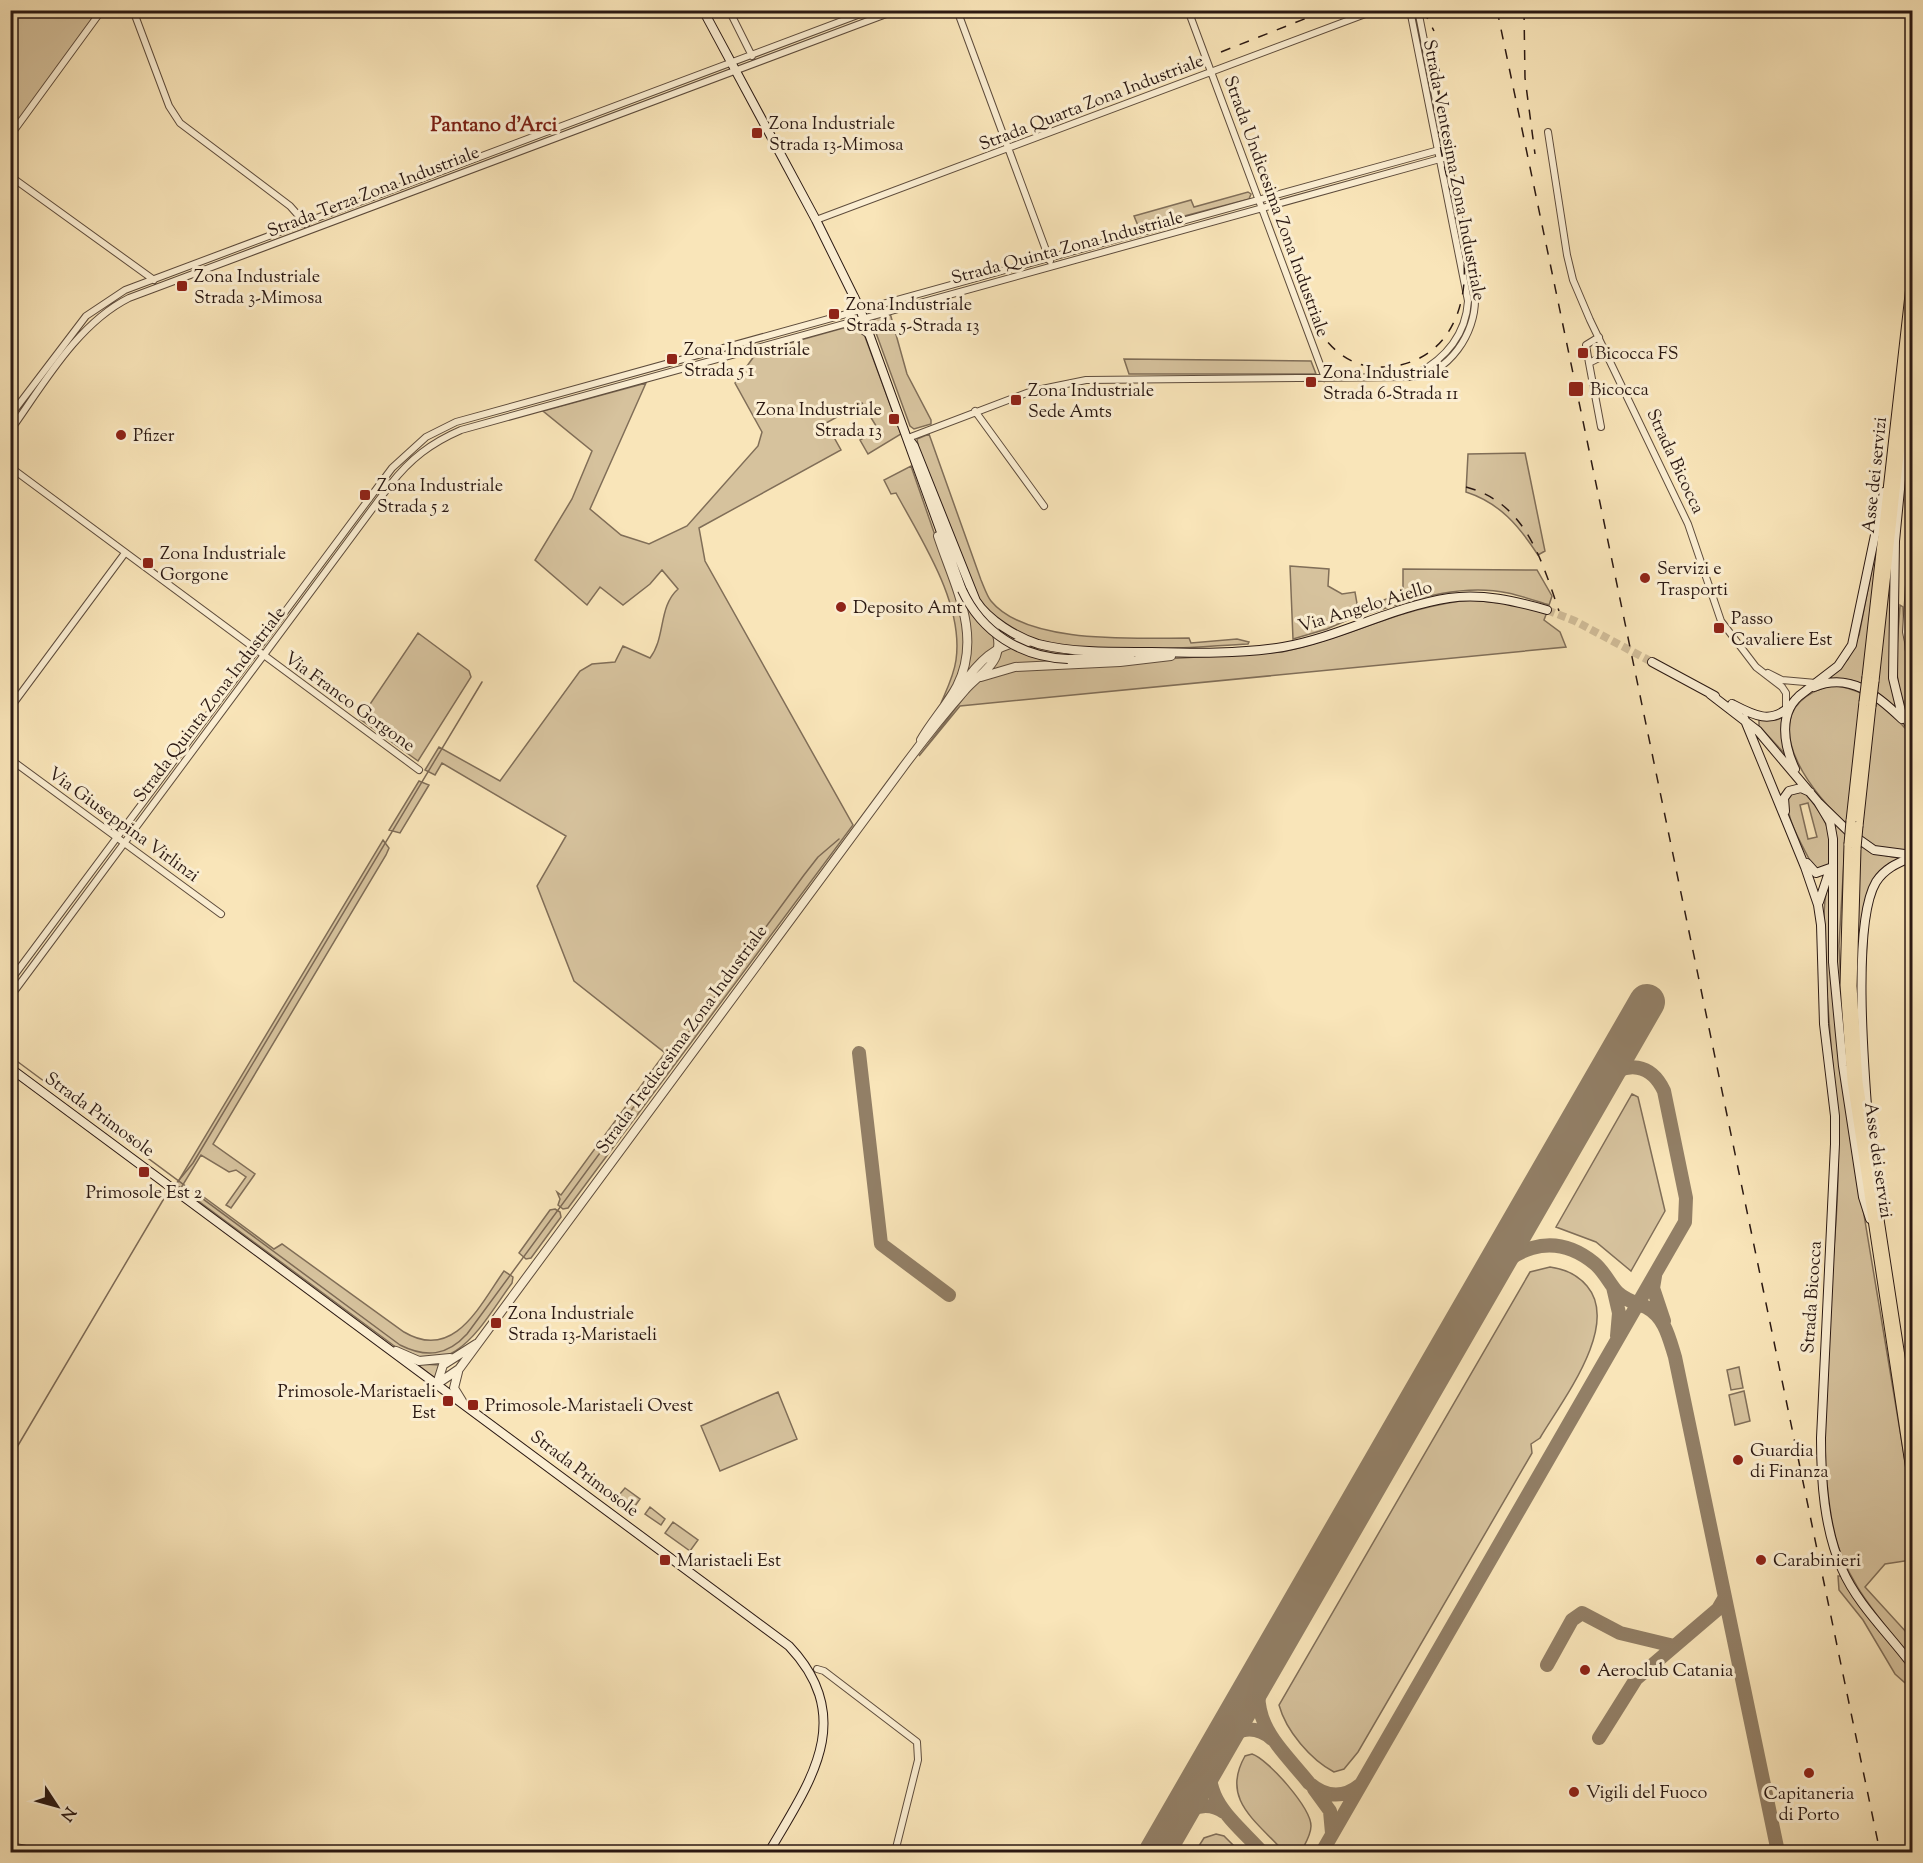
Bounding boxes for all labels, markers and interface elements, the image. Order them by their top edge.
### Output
street label: Strada Ventesima Zona Industriale [1415,38,1491,303]
street label: Strada Quarta Zona Industriale [976,49,1208,159]
street label: Strada Undicesima Zona Industriale [1216,73,1335,341]
district label: Pantano d'Arci [431,112,558,141]
place label: Zona Industriale Strada 13-Mimosa [769,112,904,159]
marker: Zona Industriale Strada 13-Mimosa [750,126,764,140]
street label: Strada Terza Zona Industriale [264,140,484,245]
street label: Strada Quinta Zona Industriale [949,205,1187,292]
place label: Zona Industriale Strada 3-Mimosa [194,265,323,312]
marker: Zona Industriale Strada 3-Mimosa [175,279,189,293]
place label: Zona Industriale Strada 5-Strada 13 [846,293,980,340]
marker: Zona Industriale Strada 5-Strada 13 [827,307,841,321]
place label: Zona Industriale Strada 5 1 [684,338,810,385]
place label: Bicocca FS [1595,342,1678,368]
marker: Bicocca FS [1576,346,1590,360]
marker: Zona Industriale Strada 5 1 [665,352,679,366]
place label: Zona Industriale Strada 6-Strada 11 [1323,361,1458,408]
marker: Zona Industriale Strada 6-Strada 11 [1304,375,1318,389]
place label: Bicocca [1590,378,1649,404]
place label: Zona Industriale Sede Amts [1028,379,1154,426]
marker: Bicocca [1567,380,1585,398]
marker: Zona Industriale Sede Amts [1009,393,1023,407]
place label: Zona Industriale Strada 13 [756,398,882,445]
street label: Strada Bicocca [1639,405,1710,519]
marker: Zona Industriale Strada 13 [887,412,901,426]
street label: Asse dei servizi [1857,416,1895,535]
place label: Pfizer [133,424,175,450]
marker: Pfizer [114,428,128,442]
place label: Zona Industriale Strada 5 2 [377,474,503,521]
marker: Zona Industriale Strada 5 2 [358,488,372,502]
place label: Zona Industriale Gorgone [160,542,286,589]
marker: Zona Industriale Gorgone [141,556,155,570]
place label: Servizi e Trasporti [1657,557,1728,604]
marker: Servizi e Trasporti [1638,571,1652,585]
street label: Via Angelo Aiello [1295,575,1436,641]
place label: Deposito Amt [853,596,963,622]
marker: Deposito Amt [834,600,848,614]
street label: Strada Quinta Zona Industriale [128,602,293,809]
place label: Passo Cavaliere Est [1731,607,1833,654]
marker: Passo Cavaliere Est [1712,621,1726,635]
street label: Via Franco Gorgone [278,646,420,759]
street label: Via Giuseppina Virlinzi [42,762,204,890]
street label: Strada Tredicesima Zona Industriale [591,920,775,1160]
street label: Strada Primosole [38,1067,159,1164]
street label: Asse dei servizi [1856,1101,1898,1220]
marker: Primosole Est 2 [137,1165,151,1179]
place label: Primosole Est 2 [86,1181,203,1207]
street label: Strada Bicocca [1796,1240,1830,1354]
place label: Zona Industriale Strada 13-Maristaeli [508,1302,657,1349]
marker: Zona Industriale Strada 13-Maristaeli [489,1316,503,1330]
place label: Primosole-Maristaeli Est [278,1380,436,1427]
marker: Primosole-Maristaeli Est [441,1394,455,1408]
place label: Primosole-Maristaeli Ovest [485,1394,693,1420]
marker: Primosole-Maristaeli Ovest [466,1398,480,1412]
street label: Strada Primosole [524,1425,644,1524]
place label: Guardia di Finanza [1750,1439,1829,1486]
marker: Guardia di Finanza [1731,1453,1745,1467]
place label: Maristaeli Est [677,1549,781,1575]
place label: Carabinieri [1773,1549,1861,1575]
marker: Maristaeli Est [658,1553,672,1567]
marker: Carabinieri [1754,1553,1768,1567]
place label: Aeroclub Catania [1597,1659,1733,1685]
marker: Aeroclub Catania [1578,1663,1592,1677]
marker: Capitaneria di Porto [1802,1766,1816,1780]
north arrow [27,1776,87,1836]
place label: Vigili del Fuoco [1586,1781,1708,1807]
place label: Capitaneria di Porto [1764,1782,1854,1829]
marker: Vigili del Fuoco [1567,1785,1581,1799]
text: N [54,1801,80,1825]

